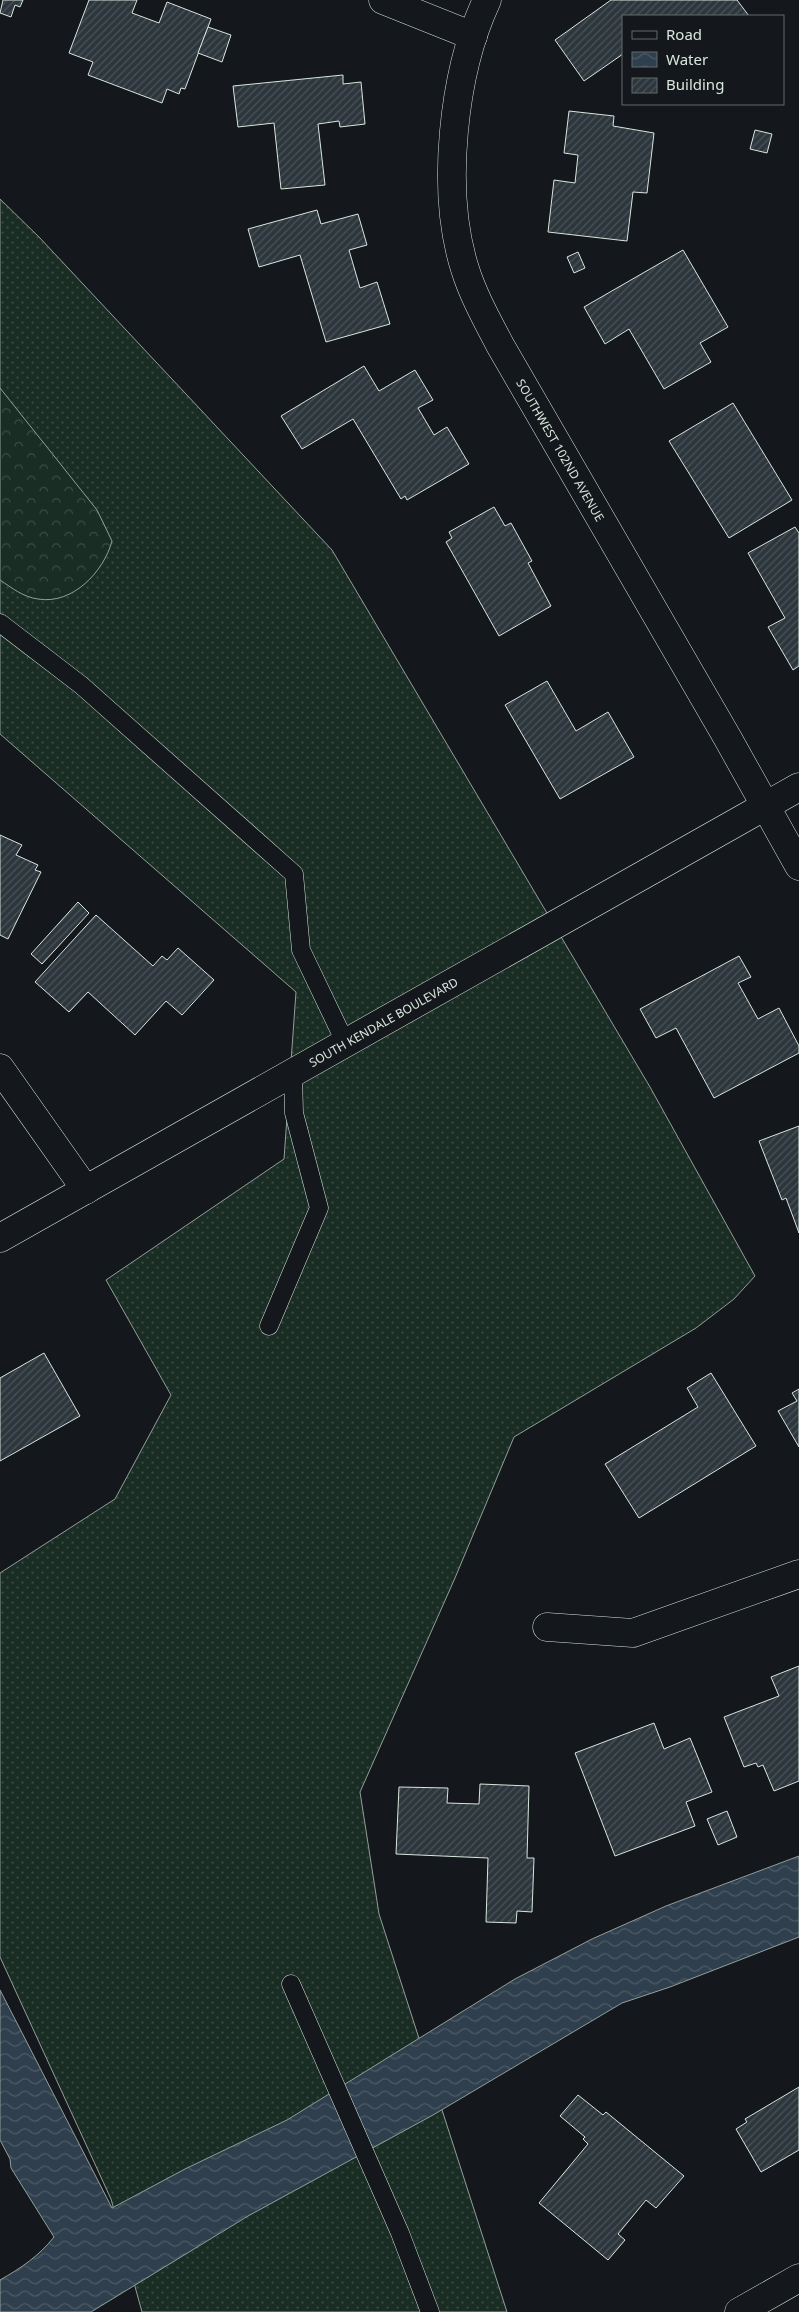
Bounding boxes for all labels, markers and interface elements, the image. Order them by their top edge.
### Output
legend [622,15,784,105]
text: Road [666,24,702,44]
text: Water [666,49,708,69]
text: Building [666,74,724,94]
street label: SOUTHWEST 102ND AVENUE [513,376,609,524]
street label: SOUTH KENDALE BOULEVARD [306,973,461,1071]

